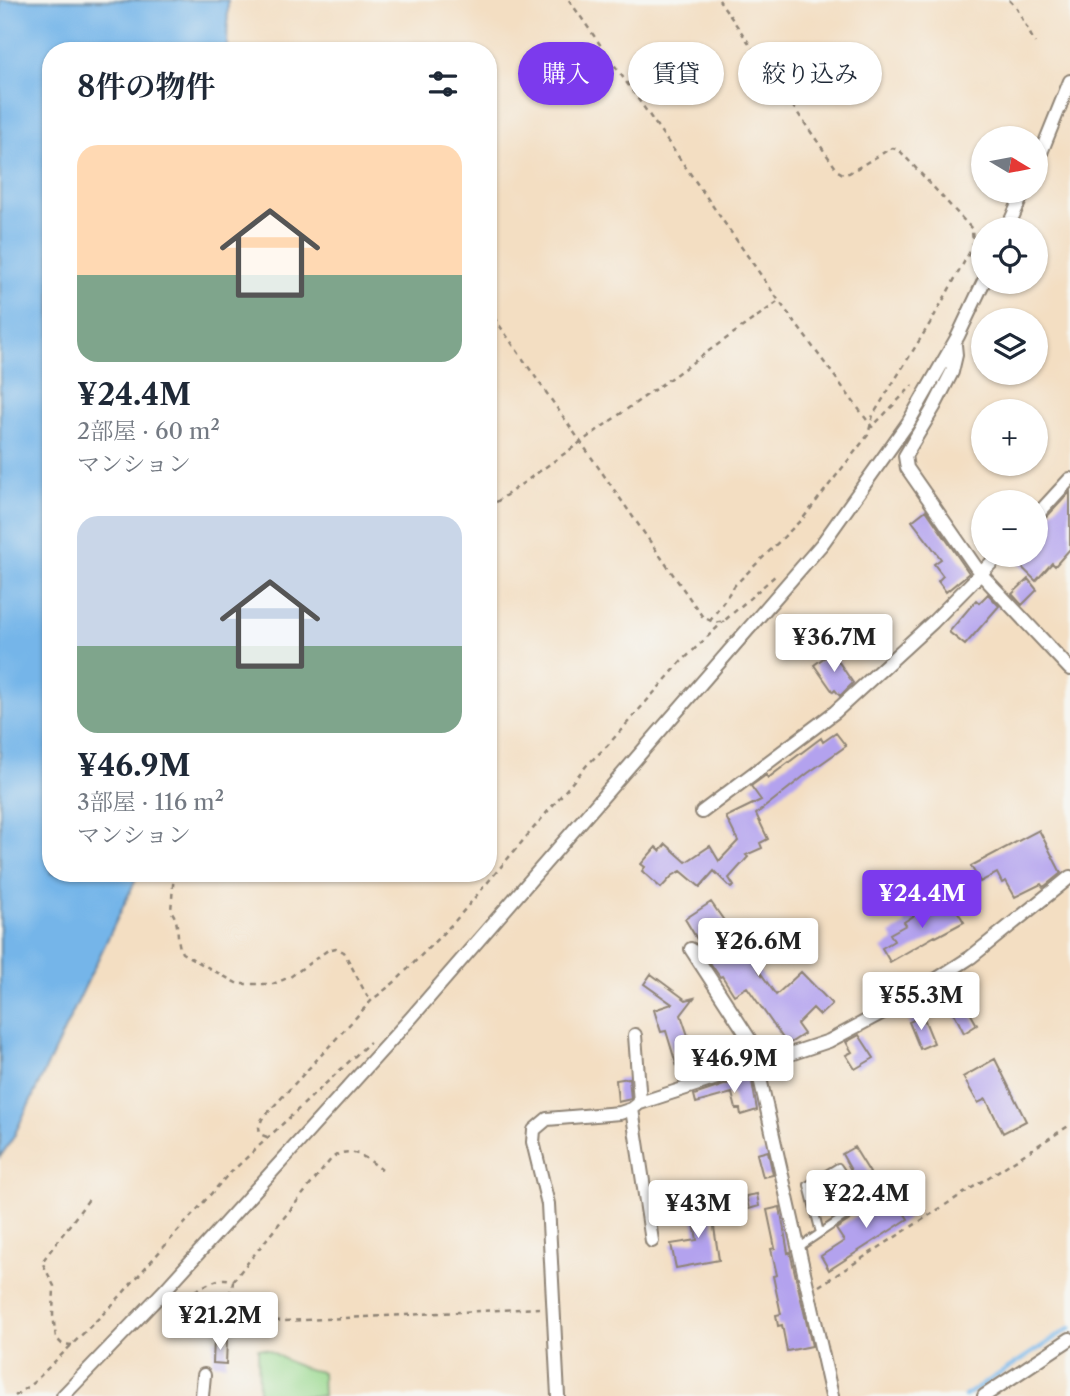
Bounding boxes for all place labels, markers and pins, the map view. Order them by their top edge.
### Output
pin: ¥36.7M [777,614,891,674]
pin: ¥24.4M [865,870,979,930]
pin: ¥26.6M [701,918,815,978]
pin: ¥55.3M [864,972,978,1032]
pin: ¥46.9M [677,1036,791,1095]
pin: ¥22.4M [809,1170,923,1230]
pin: ¥43M [657,1180,739,1240]
pin: ¥21.2M [163,1292,277,1352]

